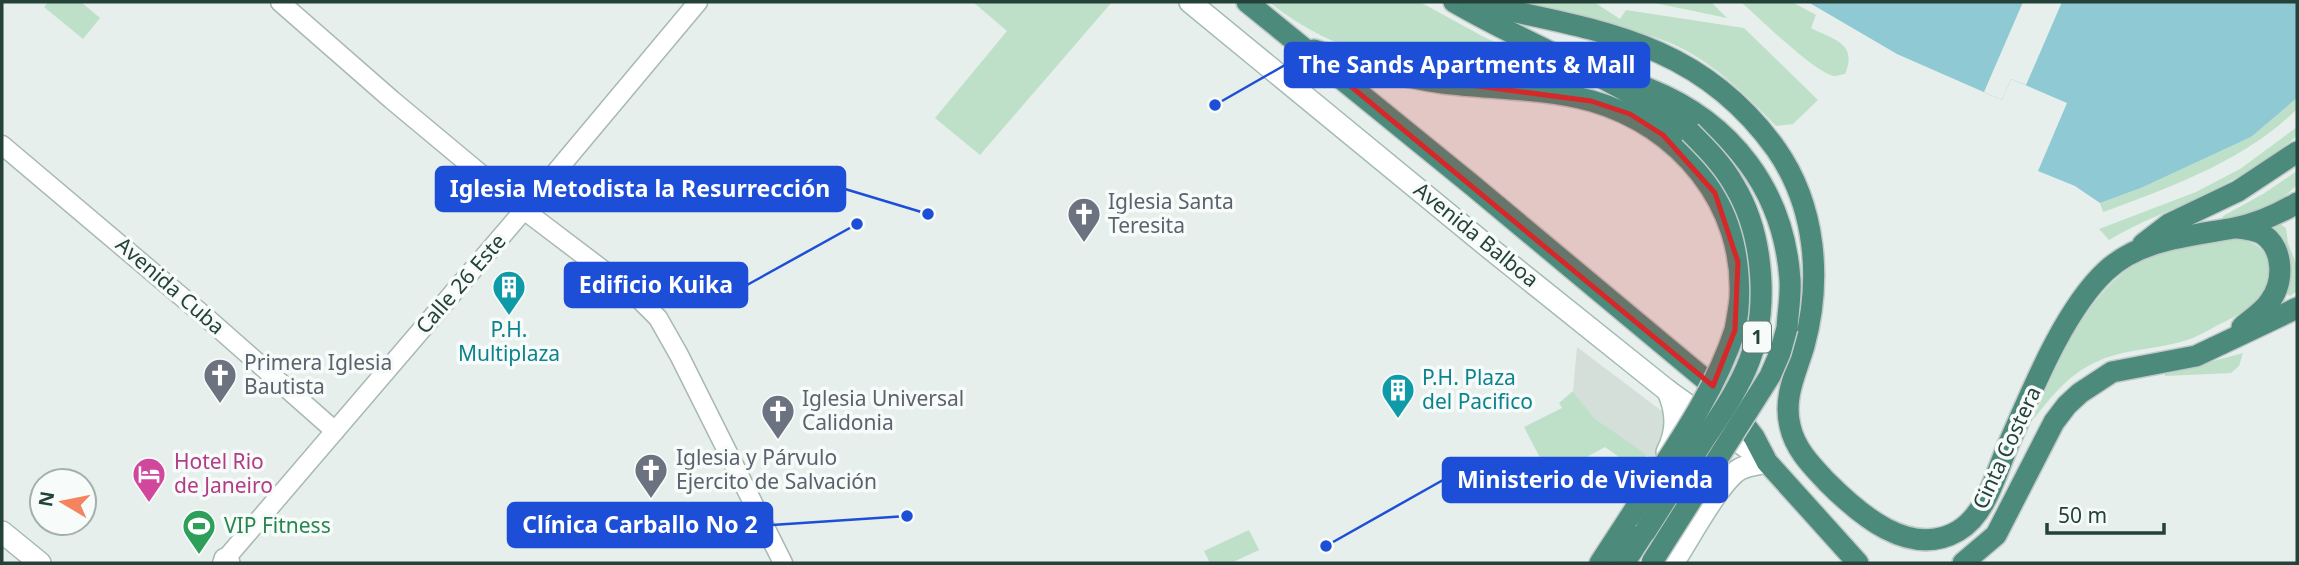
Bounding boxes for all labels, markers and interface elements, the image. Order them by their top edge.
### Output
callout: The Sands Apartments & Mall [1285,43,1649,87]
text: The Sands Apartments & Mall [1299,48,1635,80]
callout: Iglesia Metodista la Resurrección [436,167,845,211]
text: Iglesia Metodista la Resurrección [450,172,830,204]
street label: Avenida Balboa [1408,175,1545,293]
place label: Iglesia Santa Teresita [1108,187,1234,239]
church icon: Iglesia Santa Teresita [1065,195,1103,244]
street label: Calle 26 Este [409,227,511,339]
street label: Avenida Cuba [110,230,231,340]
callout: Edificio Kuika [565,263,747,307]
building icon: P.H. Multiplaza [490,268,528,317]
text: Edificio Kuika [579,268,733,300]
place label: P.H. Multiplaza [458,315,560,367]
road number: 1 [1743,322,1771,352]
place label: Primera Iglesia Bautista [244,348,392,400]
church icon: Primera Iglesia Bautista [201,356,239,405]
place label: P.H. Plaza del Pacifico [1422,363,1533,415]
building icon: P.H. Plaza del Pacifico [1379,371,1417,420]
street label: Cinta Costera [1966,382,2047,513]
place label: Iglesia Universal Calidonia [802,384,964,436]
church icon: Iglesia Universal Calidonia [759,392,797,441]
place label: Iglesia y Párvulo Ejercito de Salvación [676,443,877,495]
place label: Hotel Rio de Janeiro [174,447,273,499]
church icon: Iglesia y Párvulo Ejercito de Salvación [632,451,670,500]
hotel icon: Hotel Rio de Janeiro [130,455,168,504]
callout: Ministerio de Vivienda [1443,458,1727,502]
text: Ministerio de Vivienda [1457,463,1713,495]
north arrow [28,467,98,537]
text: N [32,489,60,509]
scale bar [2047,491,2164,536]
text: 50 m [2058,501,2107,529]
callout: Clínica Carballo No 2 [508,503,772,547]
sports icon: VIP Fitness [180,507,218,556]
text: Clínica Carballo No 2 [522,508,758,540]
place label: VIP Fitness [224,511,331,539]

